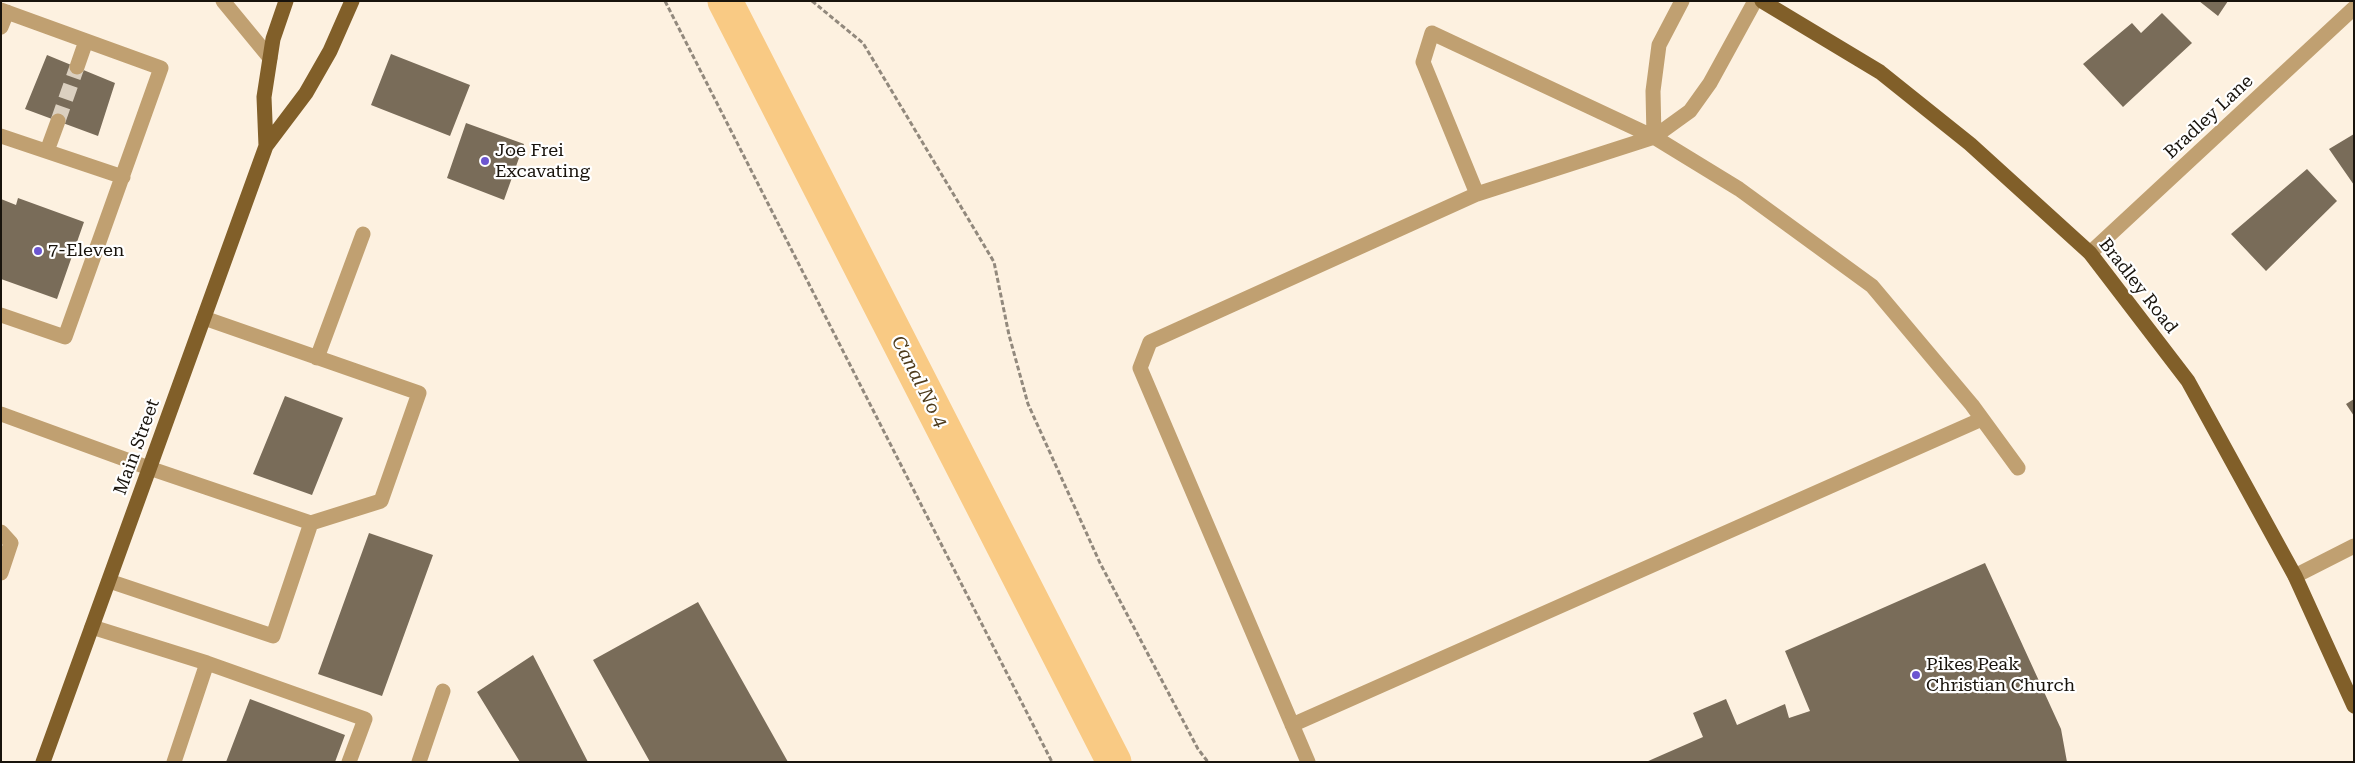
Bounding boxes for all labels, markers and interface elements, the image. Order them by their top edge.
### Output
street label: Bradley Lane [2160,70,2258,164]
place label: Joe Frei Excavating [495,140,590,182]
marker: Joe Frei Excavating [479,155,491,167]
street label: Bradley Road [2094,234,2182,338]
place label: 7-Eleven [48,240,124,262]
marker: 7-Eleven [32,245,44,257]
water label: Canal No 4 [886,332,952,432]
street label: Main Street [110,396,164,498]
place label: Pikes Peak Christian Church [1926,654,2075,696]
marker: Pikes Peak Christian Church [1910,669,1922,681]

